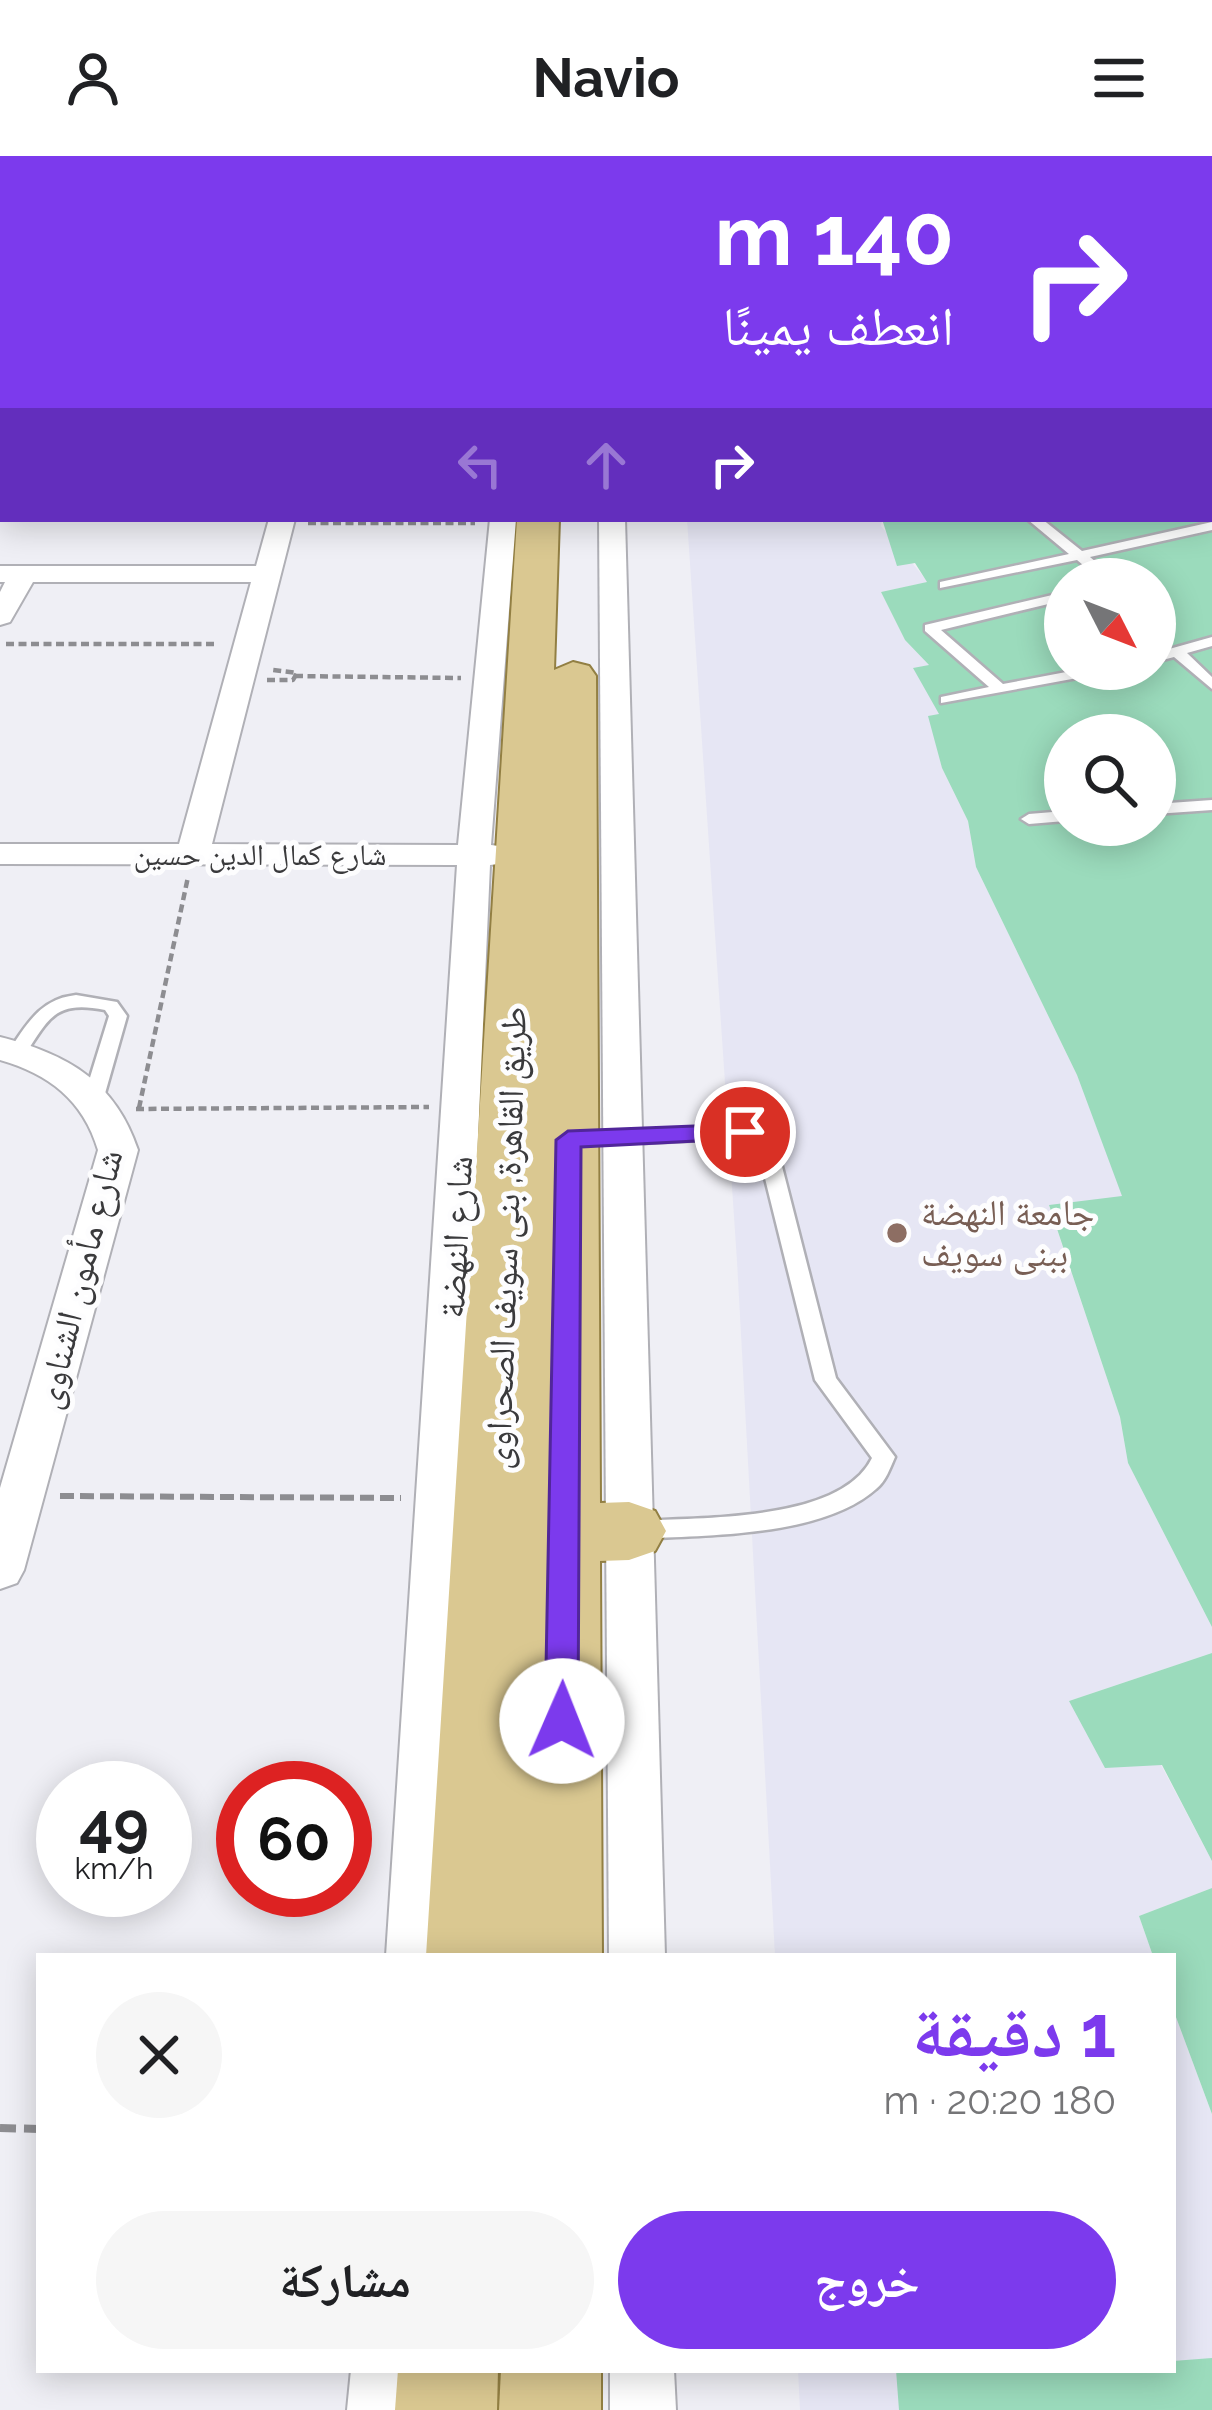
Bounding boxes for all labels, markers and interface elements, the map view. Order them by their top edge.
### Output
icon: person [60,45,126,111]
icon: menu [1086,45,1152,111]
text: Navio [533,46,680,110]
text: 140 m [715,186,954,285]
icon: right [996,204,1152,360]
text: انعطف يمينًا [722,294,954,358]
icon: left [447,432,513,498]
icon: ahead [573,432,639,498]
icon: right [699,432,765,498]
north arrow [1044,558,1176,690]
map controls [1044,558,1176,846]
button: search [1044,714,1176,846]
street label: شارع كمال الدين حسين [133,837,387,874]
street label: طريق القاهرة, بنى سويف الصحراوى [476,1006,535,1470]
pin [694,1081,796,1183]
icon: arrive [712,1099,778,1165]
street label: شارع مأمون الشناوى [26,1145,132,1413]
street label: شارع النهضة [430,1155,482,1319]
place label: جامعة النهضة ببنى سويف [921,1191,1094,1275]
marker: جامعة النهضة ببنى سويف [884,1220,910,1246]
position arrow [499,1658,625,1784]
speed limit sign: 60 [216,1761,372,1917]
text: 49 [79,1789,149,1859]
text: km/h [74,1851,154,1886]
text: 1 دقيقة [912,1989,1116,2074]
button: close [96,1992,222,2118]
text: 180 m · 20:20 [884,2077,1116,2123]
button: مشاركة [96,2211,594,2349]
button: خروج [618,2211,1116,2349]

